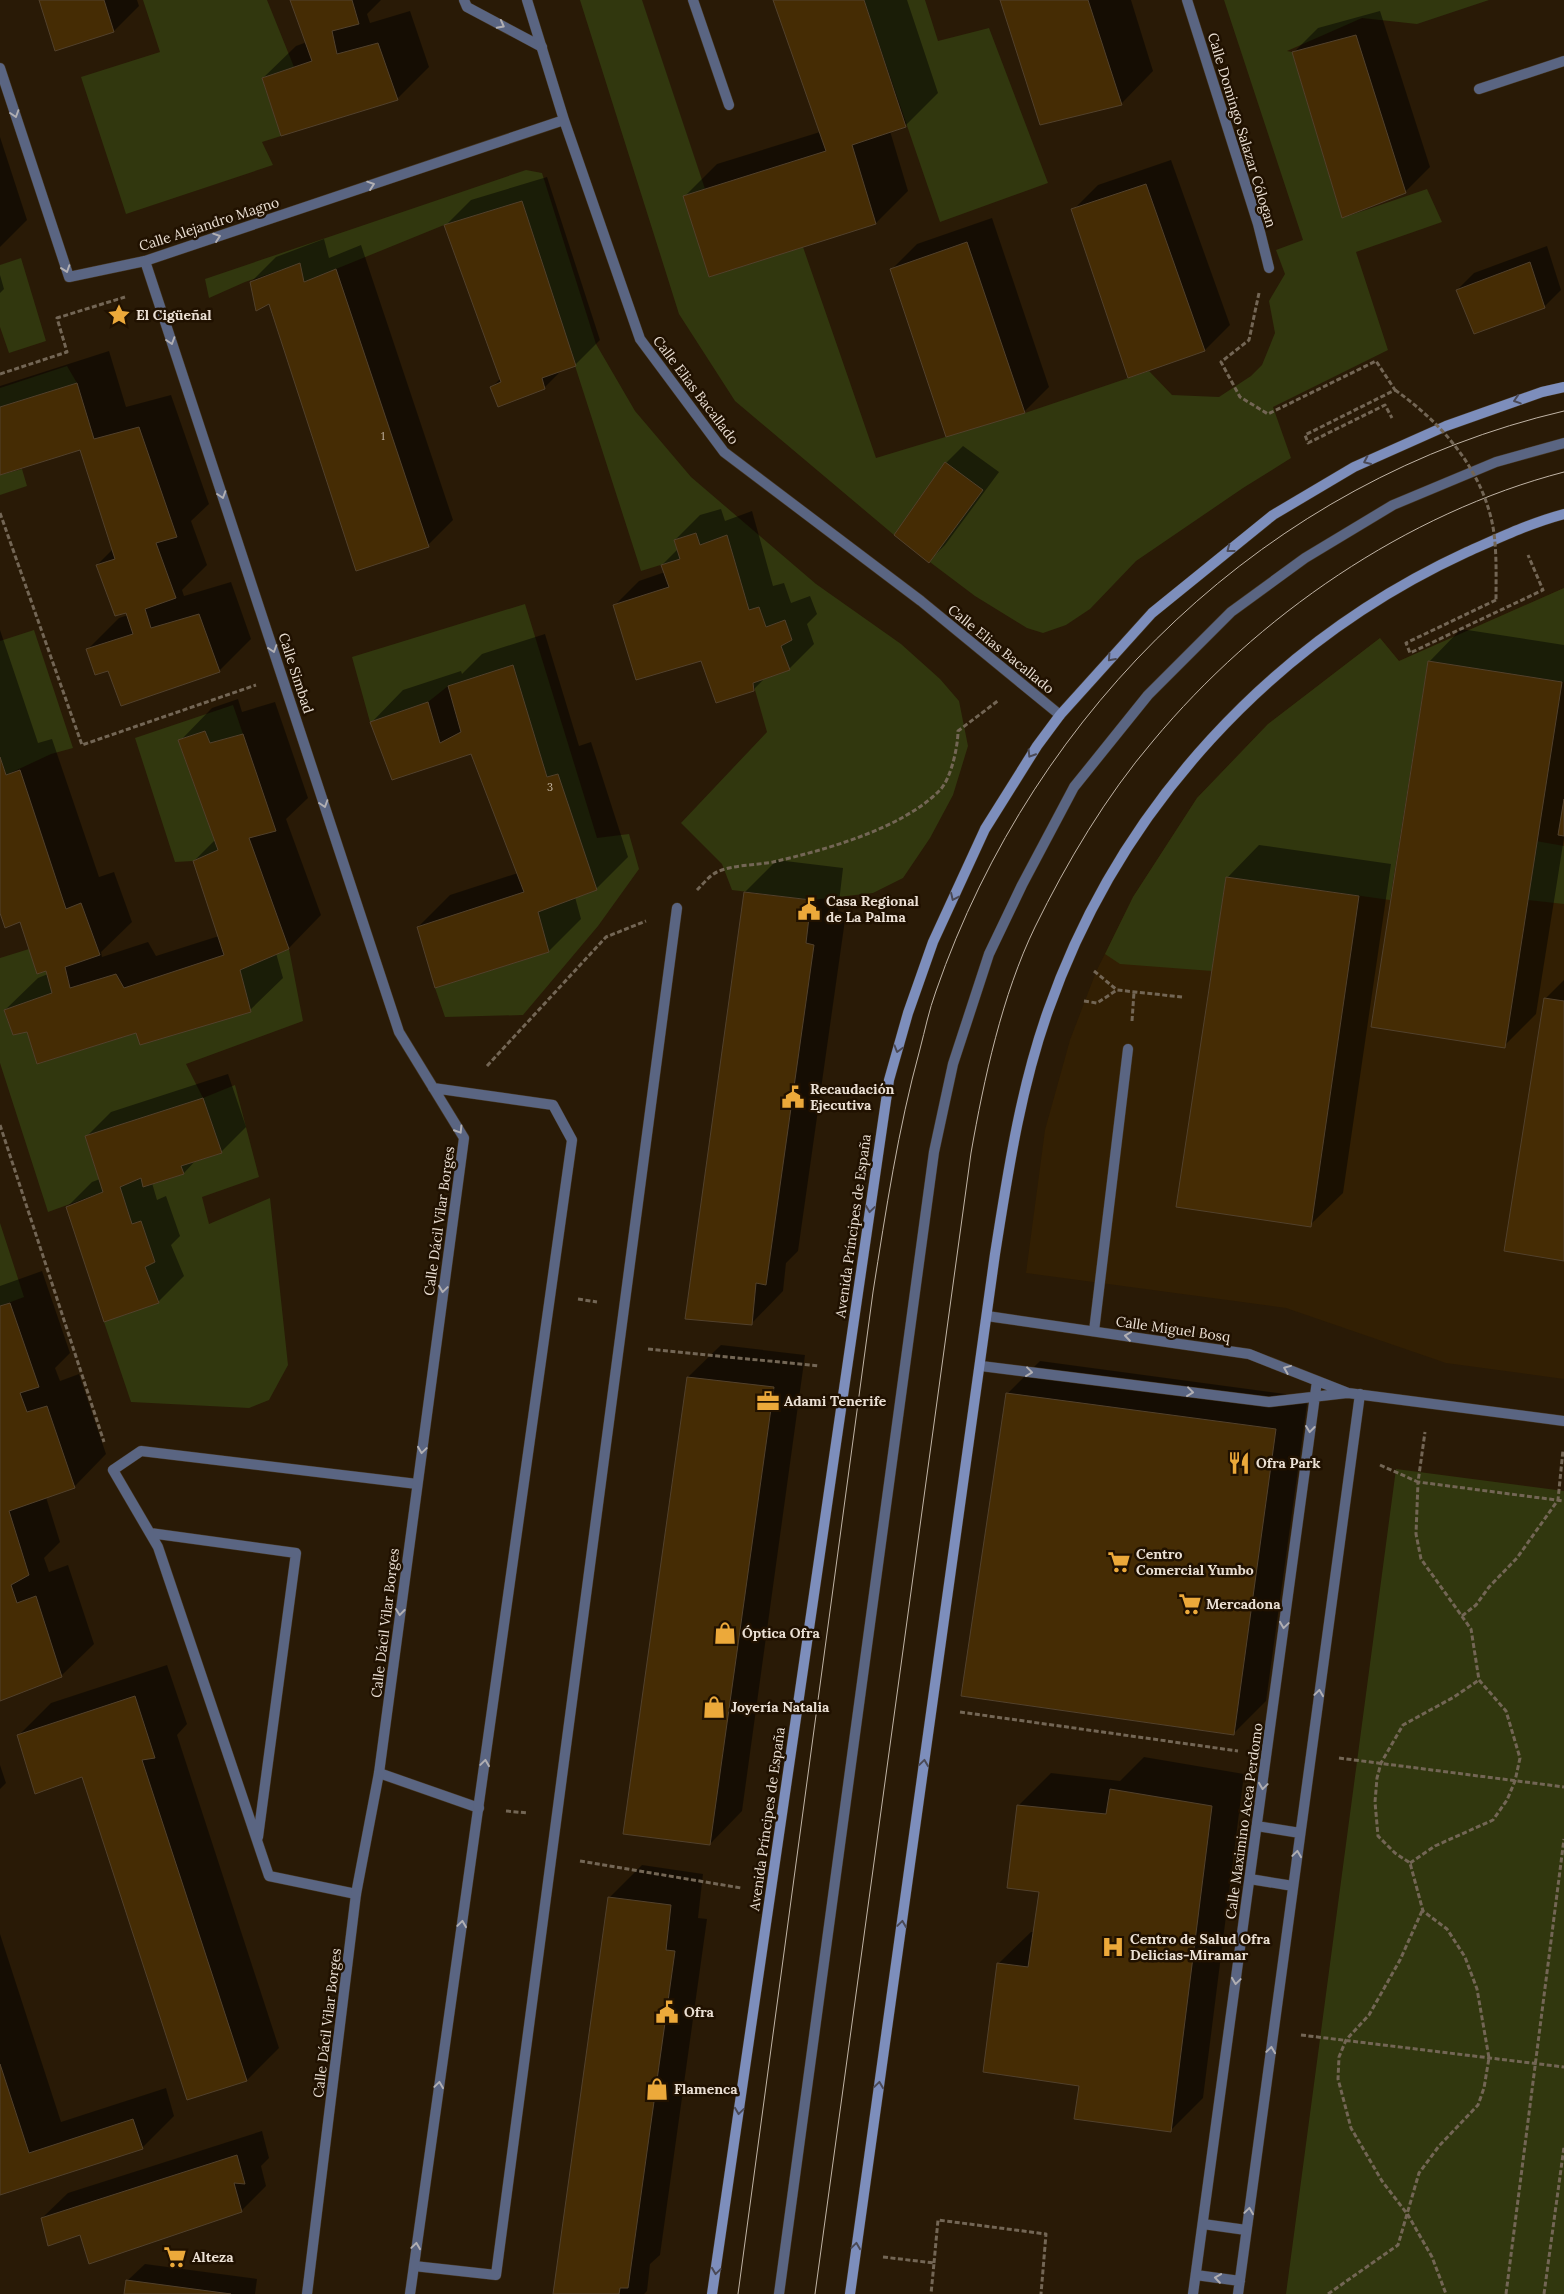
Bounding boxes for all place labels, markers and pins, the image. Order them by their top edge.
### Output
place icon: El Cigüeñal [106,302,132,328]
place label: El Cigüeñal [136,306,212,324]
place label: Casa Regional de La Palma [826,892,920,926]
public building icon: Casa Regional de La Palma [796,896,822,922]
place label: Recaudación Ejecutiva [810,1080,895,1114]
public building icon: Recaudación Ejecutiva [780,1084,806,1110]
office icon: Adami Tenerife [755,1388,781,1414]
place label: Adami Tenerife [784,1392,887,1410]
restaurant icon: Ofra Park [1226,1450,1252,1476]
place label: Ofra Park [1256,1454,1321,1472]
place label: Centro Comercial Yumbo [1136,1545,1254,1579]
supermarket icon: Centro Comercial Yumbo [1106,1549,1132,1575]
supermarket icon: Mercadona [1177,1591,1203,1617]
place label: Mercadona [1206,1595,1281,1613]
shop icon: Óptica Ofra [712,1620,738,1646]
place label: Óptica Ofra [742,1624,820,1642]
shop icon: Joyería Natalia [701,1694,727,1720]
place label: Joyería Natalia [731,1698,830,1716]
place label: Centro de Salud Ofra Delicias-Miramar [1130,1930,1271,1964]
hospital icon: Centro de Salud Ofra Delicias-Miramar [1100,1934,1126,1960]
public building icon: Ofra [654,1999,680,2025]
place label: Ofra [684,2003,715,2021]
shop icon: Flamenca [644,2076,670,2102]
place label: Flamenca [674,2080,738,2098]
supermarket icon: Alteza [162,2244,188,2270]
place label: Alteza [192,2248,234,2266]

